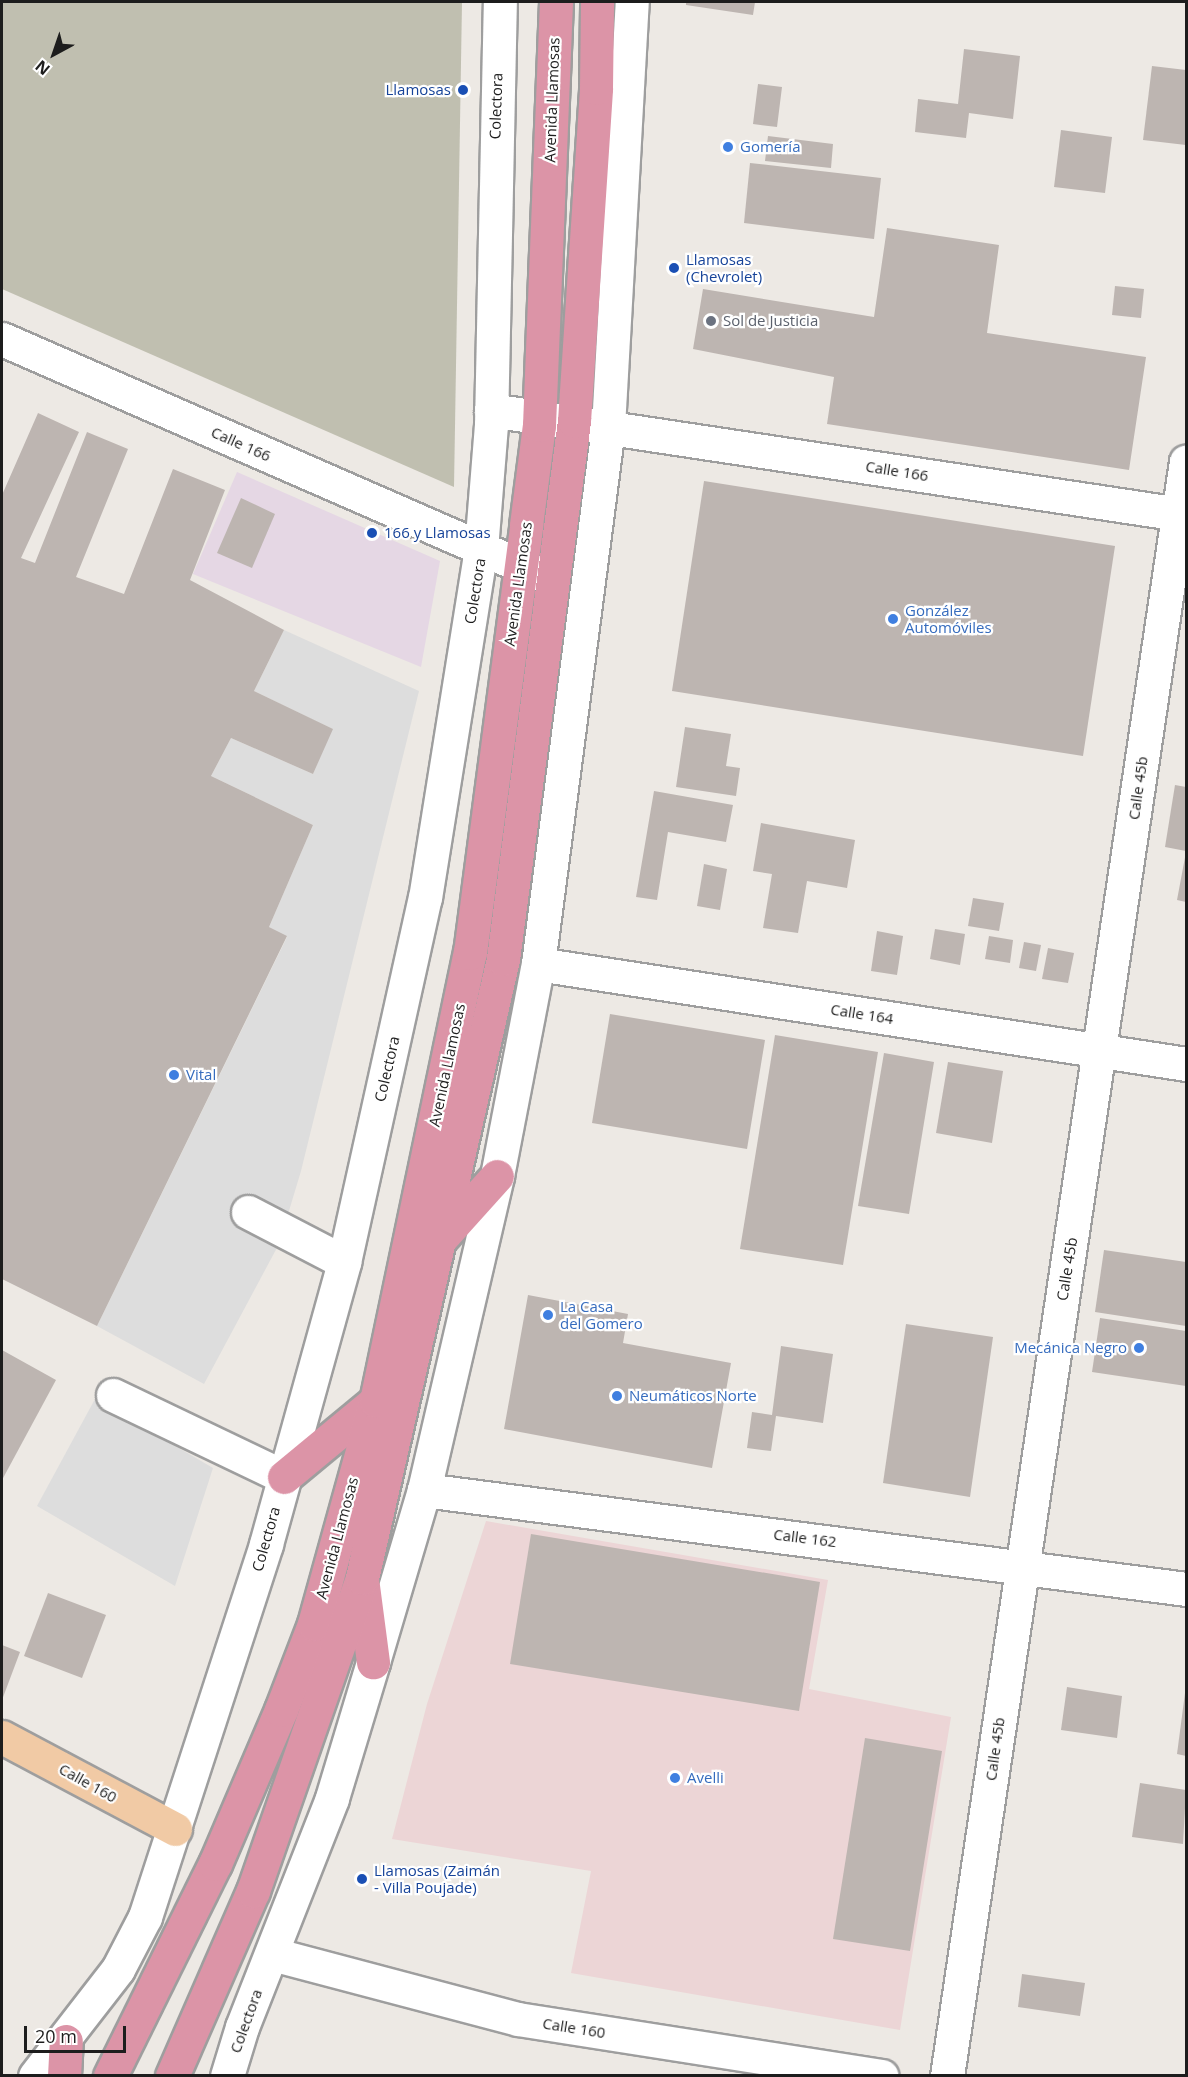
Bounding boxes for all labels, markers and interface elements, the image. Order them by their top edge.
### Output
north arrow [24,24,84,84]
street label: Avenida Llamosas [541,37,563,163]
text: N [30,55,54,80]
street label: Colectora [486,72,506,140]
place label: Llamosas [386,81,451,99]
marker: Llamosas [456,83,470,97]
place label: Gomería [740,138,800,156]
marker: Gomería [721,140,735,154]
place label: Llamosas (Chevrolet) [686,250,762,285]
marker: Llamosas (Chevrolet) [667,261,681,275]
place label: Sol de Justicia [723,312,818,330]
marker: Sol de Justicia [704,314,718,328]
street label: Calle 166 [208,423,274,465]
street label: Calle 166 [864,457,930,485]
street label: Avenida Llamosas [500,521,536,647]
place label: 166 y Llamosas [384,524,491,542]
marker: 166 y Llamosas [365,526,379,540]
street label: Colectora [461,557,489,625]
place label: González Automóviles [905,601,992,636]
marker: González Automóviles [886,612,900,626]
street label: Calle 45b [1125,755,1151,821]
street label: Calle 164 [829,1000,895,1028]
street label: Avenida Llamosas [425,1002,469,1128]
street label: Colectora [371,1034,403,1104]
place label: Vital [186,1066,216,1084]
marker: Vital [167,1068,181,1082]
street label: Calle 45b [1053,1236,1081,1302]
place label: La Casa del Gomero [560,1297,643,1332]
marker: La Casa del Gomero [541,1308,555,1322]
place label: Mecánica Negro [1014,1339,1127,1357]
marker: Mecánica Negro [1132,1341,1146,1355]
place label: Neumáticos Norte [629,1387,757,1405]
marker: Neumáticos Norte [610,1389,624,1403]
street label: Avenida Llamosas [312,1475,362,1601]
street label: Colectora [248,1504,284,1574]
street label: Calle 162 [772,1525,838,1551]
street label: Calle 45b [982,1716,1008,1782]
street label: Calle 160 [56,1760,120,1806]
place label: Avelli [687,1769,724,1787]
marker: Avelli [668,1771,682,1785]
place label: Llamosas (Zaimán - Villa Poujade) [374,1861,500,1896]
marker: Llamosas (Zaimán - Villa Poujade) [355,1872,369,1886]
street label: Colectora [226,1987,266,2055]
scale bar [27,2014,129,2052]
street label: Calle 160 [541,2014,607,2042]
text: 20 m [35,2024,77,2048]

